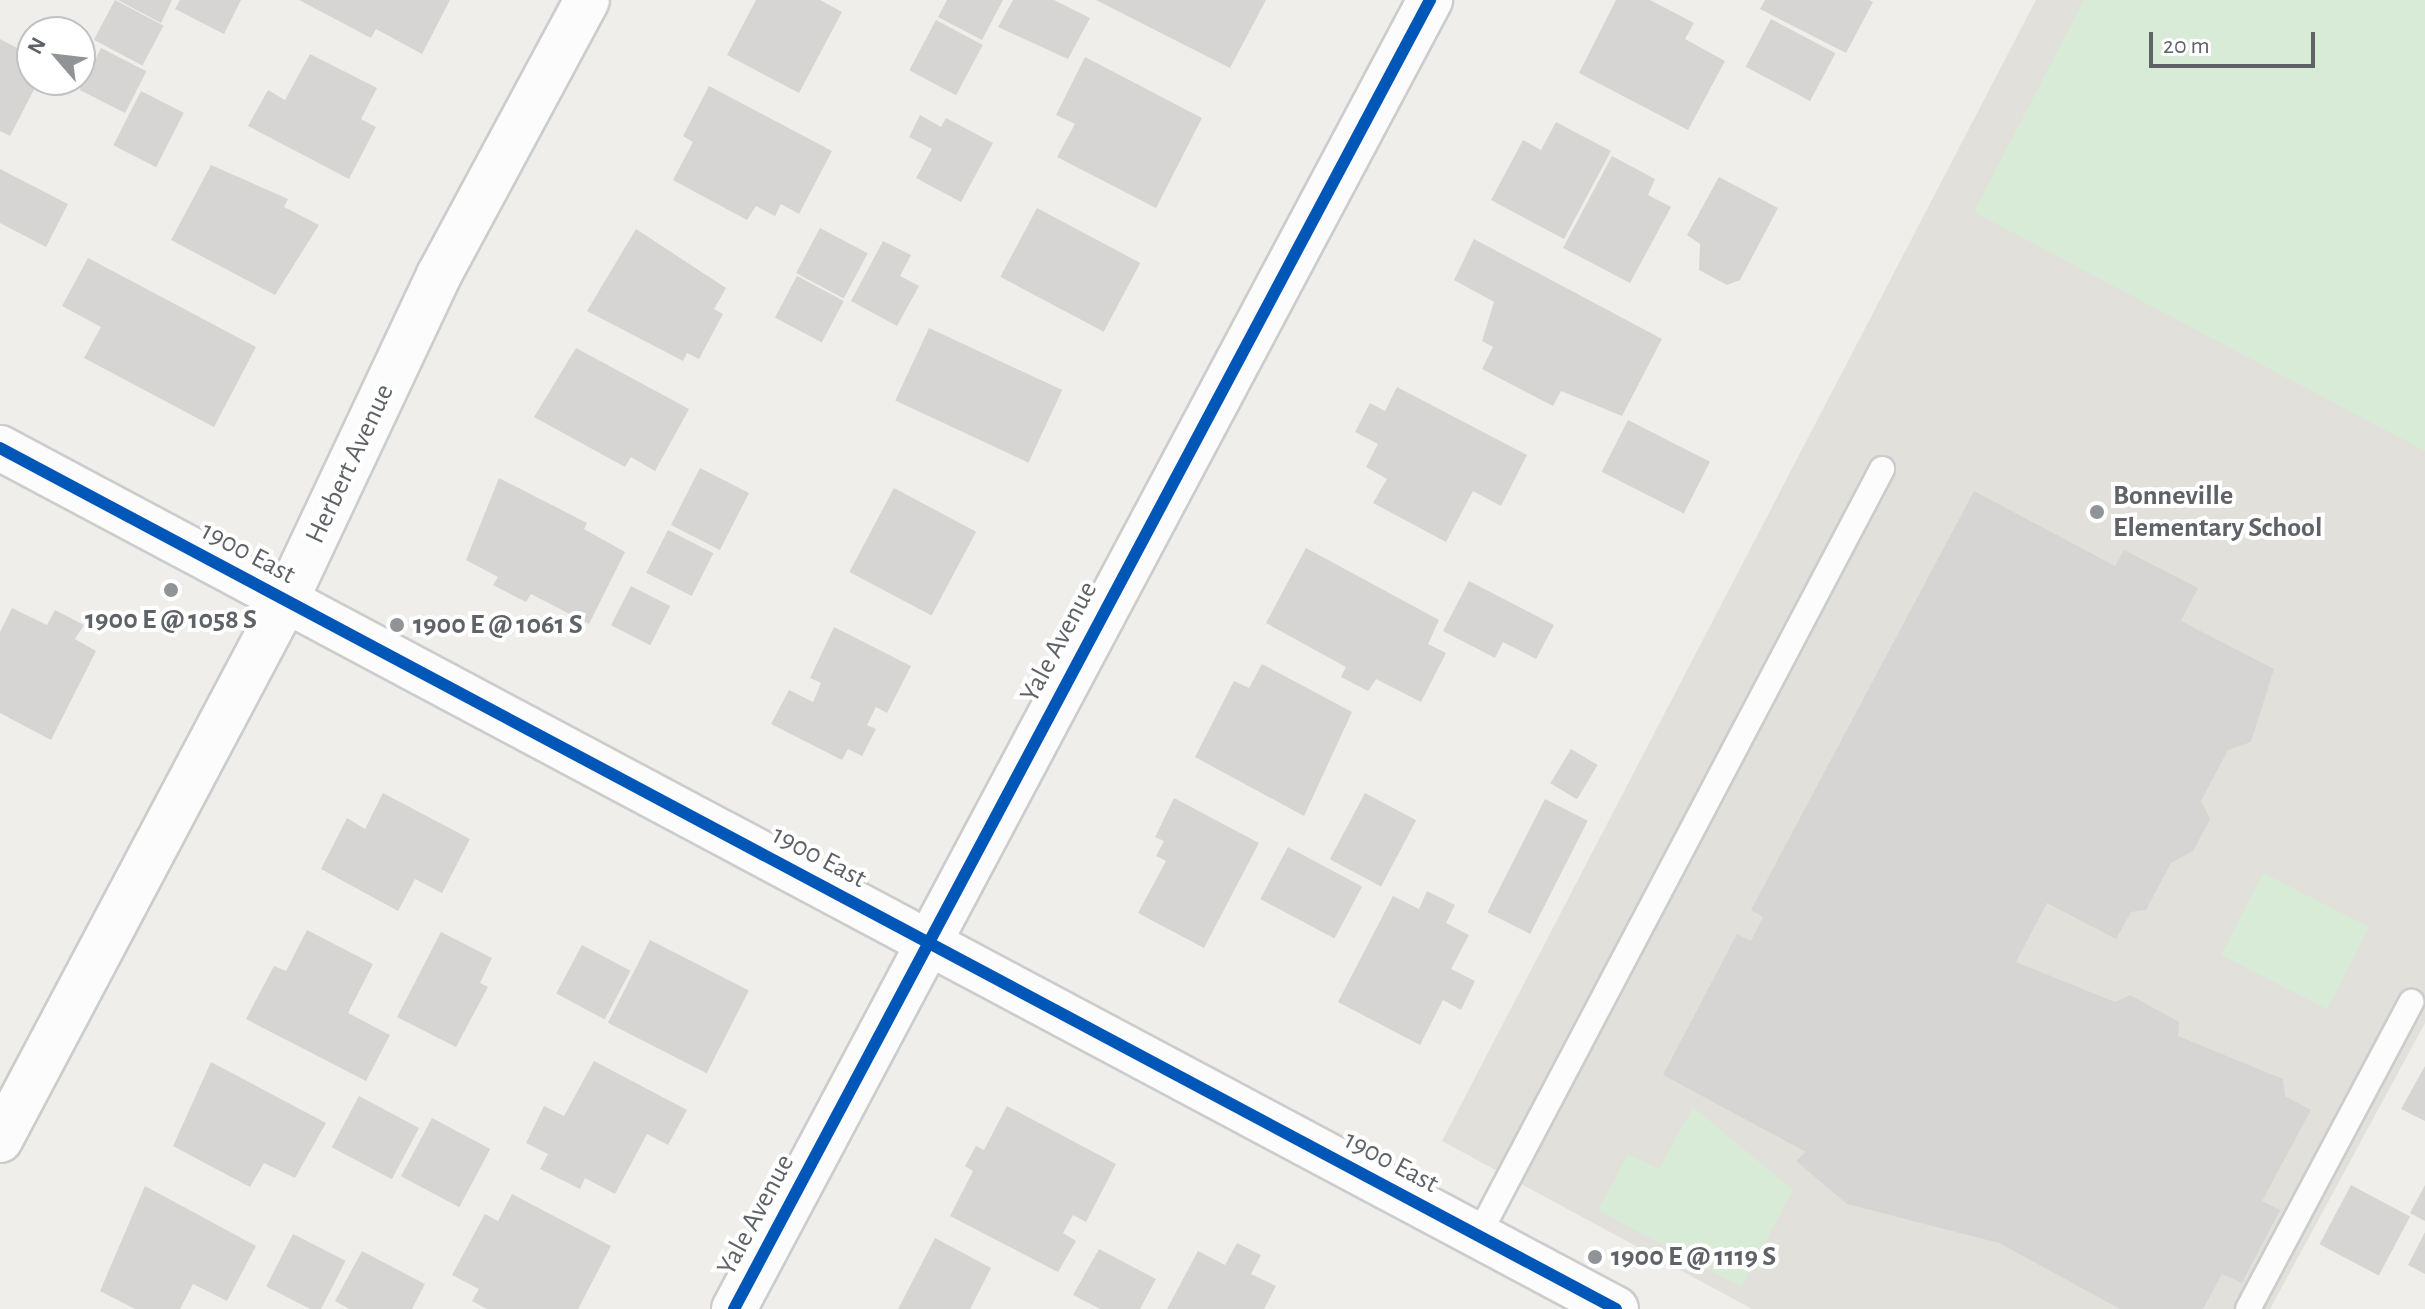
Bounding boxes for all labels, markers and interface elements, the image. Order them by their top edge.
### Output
north arrow [16,16,96,96]
scale bar [2153,16,2319,66]
text: N [23,34,50,58]
text: 20 m [2163,34,2210,58]
street label: Herbert Avenue [298,379,402,549]
place label: Bonneville Elementary School [2113,479,2322,545]
marker: Bonneville Elementary School [2088,503,2106,521]
street label: 1900 East [195,514,301,592]
street label: Yale Avenue [1013,576,1105,708]
marker: 1900 E @ 1058 S [162,581,180,599]
place label: 1900 E @ 1058 S [85,603,257,637]
place label: 1900 E @ 1061 S [413,608,583,642]
marker: 1900 E @ 1061 S [388,616,406,634]
street label: 1900 East [766,818,872,896]
street label: 1900 East [1338,1123,1444,1201]
street label: Yale Avenue [710,1149,802,1281]
place label: 1900 E @ 1119 S [1611,1240,1776,1274]
marker: 1900 E @ 1119 S [1586,1248,1604,1266]

